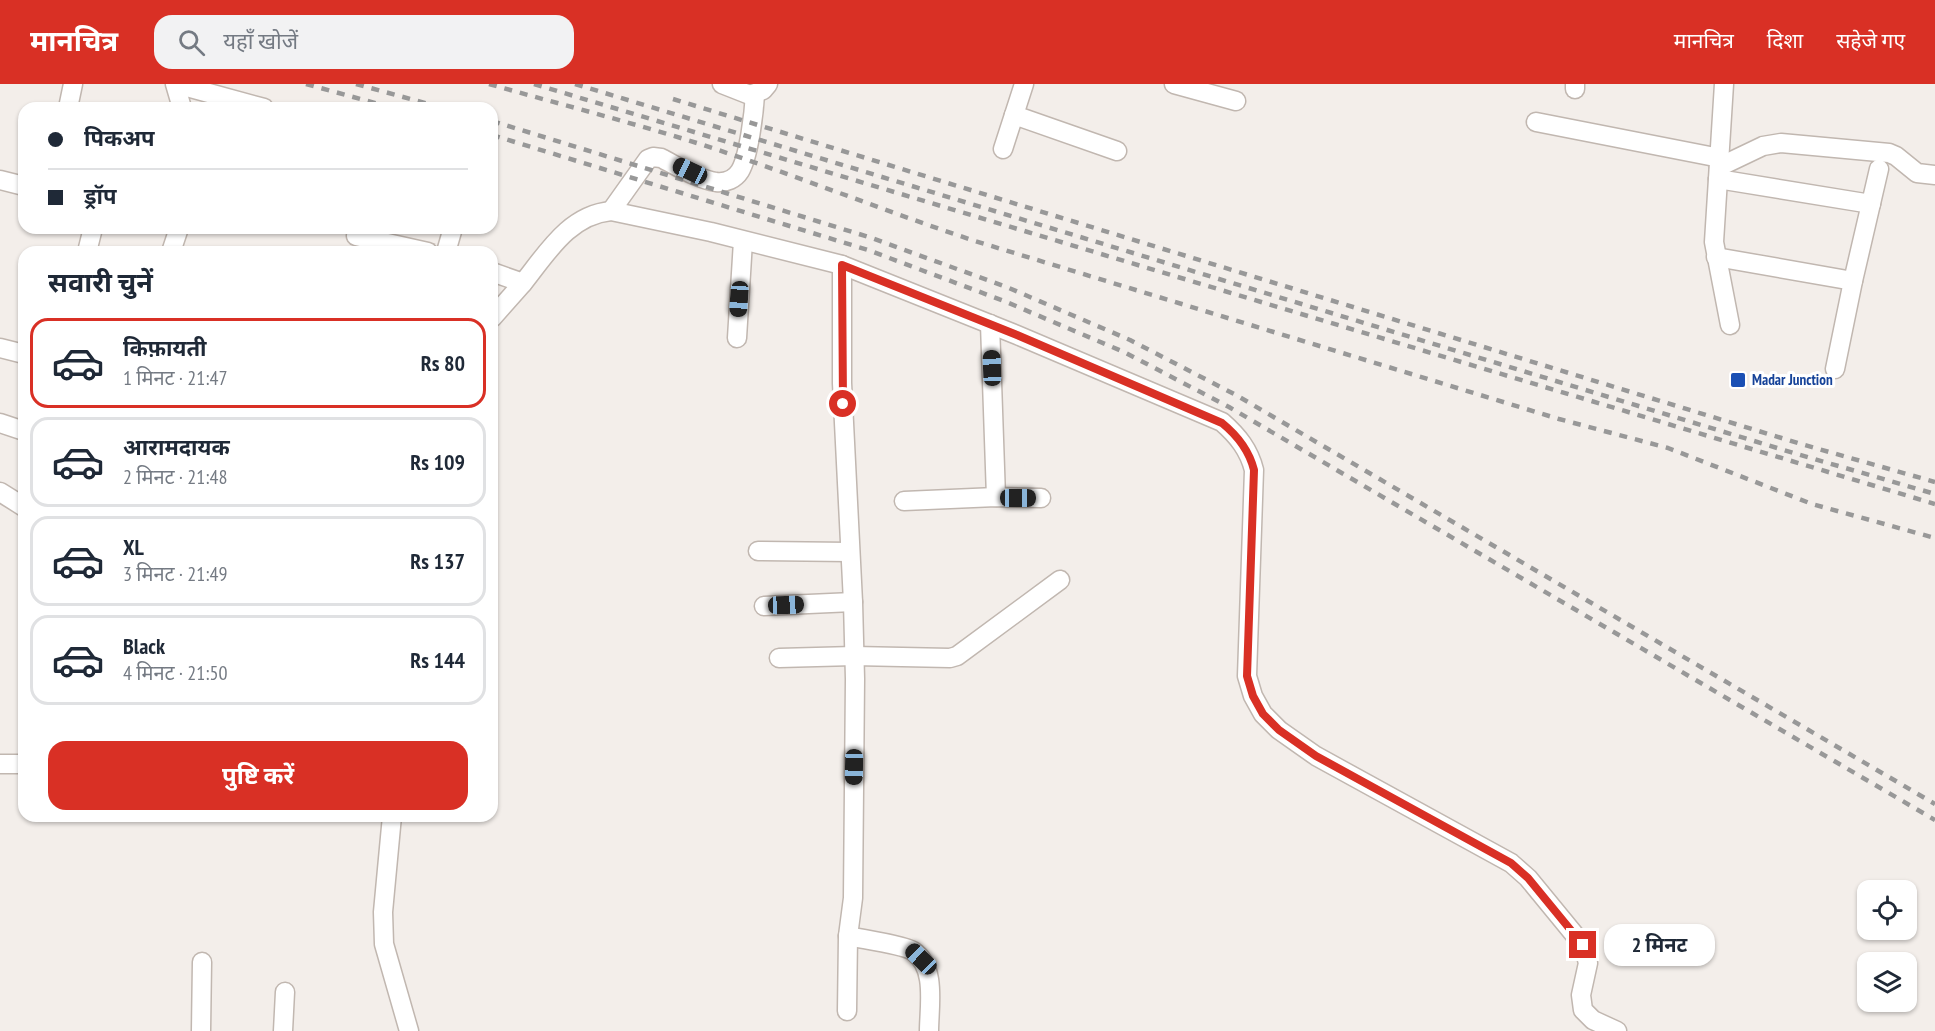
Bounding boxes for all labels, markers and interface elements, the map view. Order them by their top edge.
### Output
search box [154,15,574,69]
text: मानचित्र [30,22,118,59]
icon: search [175,26,208,59]
text: यहाँ खोजें [223,27,298,55]
text: मानचित्र [1674,27,1734,54]
text: दिशा [1767,27,1803,54]
text: सहेजे गए [1836,27,1905,54]
text: पिकअप [84,124,155,152]
car [670,155,710,187]
text: ड्रॉप [84,182,117,210]
text: सवारी चुनें [48,265,153,299]
car [729,280,749,318]
text: किफ़ायती [123,334,207,362]
icon: car [51,336,105,390]
text: Rs 80 [421,349,465,377]
car [982,350,1002,386]
text: 1 मिनट · 21:47 [123,365,227,391]
place label: Madar Junction [1752,370,1833,389]
marker: Madar Junction [1729,371,1747,389]
route start [829,390,856,417]
text: आरामदायक [123,433,230,461]
icon: car [51,435,105,489]
text: Rs 109 [410,448,465,476]
text: 2 मिनट · 21:48 [123,464,227,490]
car [1000,489,1036,507]
text: XL [123,533,144,561]
icon: car [51,534,105,588]
text: Rs 137 [410,547,465,575]
text: 3 मिनट · 21:49 [123,561,227,587]
car [768,595,804,615]
text: Black [123,632,165,660]
icon: car [51,633,105,687]
text: Rs 144 [410,646,465,674]
text: 4 मिनट · 21:50 [123,660,227,686]
button: पुष्टि करें [48,741,468,810]
car [845,749,863,785]
map controls [1857,880,1917,1012]
button: locate [1857,880,1917,940]
callout: 2 मिनट [1604,924,1715,966]
route end [1569,931,1596,958]
text: 2 मिनट [1632,932,1687,958]
car [902,940,940,978]
button: layers [1857,952,1917,1012]

